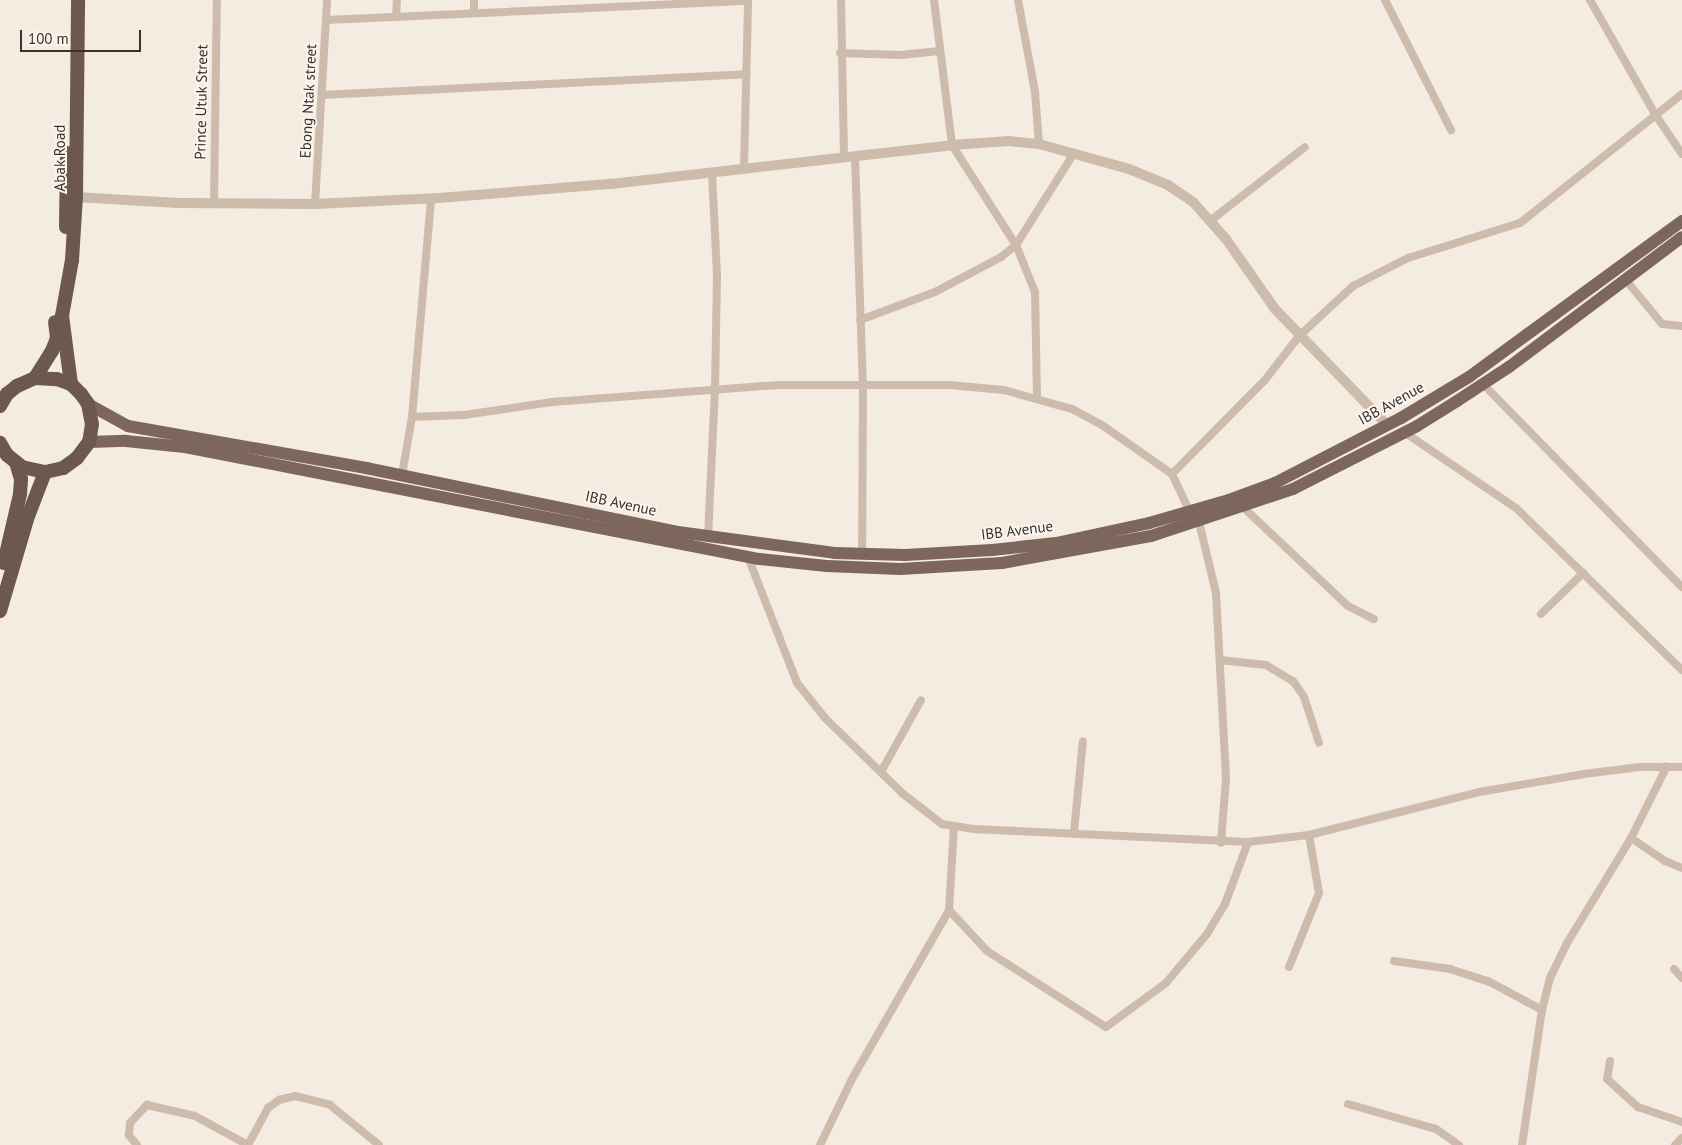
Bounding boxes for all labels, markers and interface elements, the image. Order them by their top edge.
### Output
scale bar [22,20,144,52]
text: 100 m [28,29,69,48]
street label: Ebong Ntak street [296,43,320,159]
street label: Prince Utuk Street [191,44,211,160]
street label: Abak Road [51,124,69,192]
street label: IBB Avenue [1355,377,1427,429]
street label: IBB Avenue [584,487,658,519]
street label: IBB Avenue [980,517,1054,543]

